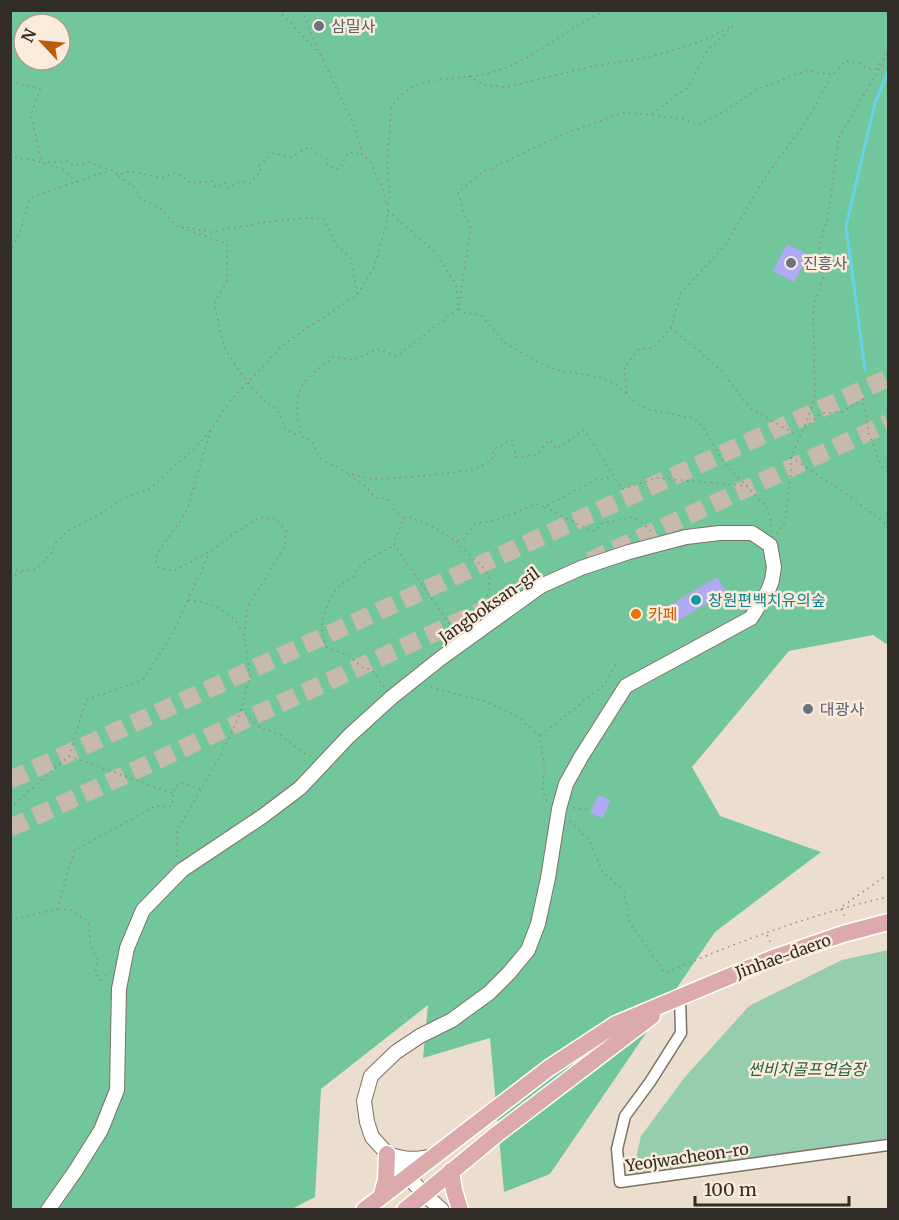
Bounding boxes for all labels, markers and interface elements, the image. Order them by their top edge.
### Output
north arrow [12,12,72,72]
place label: 삼밀사 [331,16,375,36]
marker: 삼밀사 [312,19,326,33]
text: N [17,25,40,45]
place label: 진흥사 [803,253,847,273]
marker: 진흥사 [784,256,798,270]
street label: Jangboksan-gil [434,563,543,648]
place label: 창원편백치유의숲 [708,590,826,610]
marker: 창원편백치유의숲 [689,593,703,607]
place label: 카페 [648,604,677,624]
marker: 카페 [629,607,643,621]
place label: 대광사 [820,699,864,719]
marker: 대광사 [801,702,815,716]
street label: Jinhae-daero [732,930,833,983]
park label: 썬비치골프연습장 [748,1059,868,1079]
street label: Yeojwacheon-ro [623,1138,750,1176]
scale bar [695,1169,850,1207]
text: 100 m [704,1178,757,1201]

